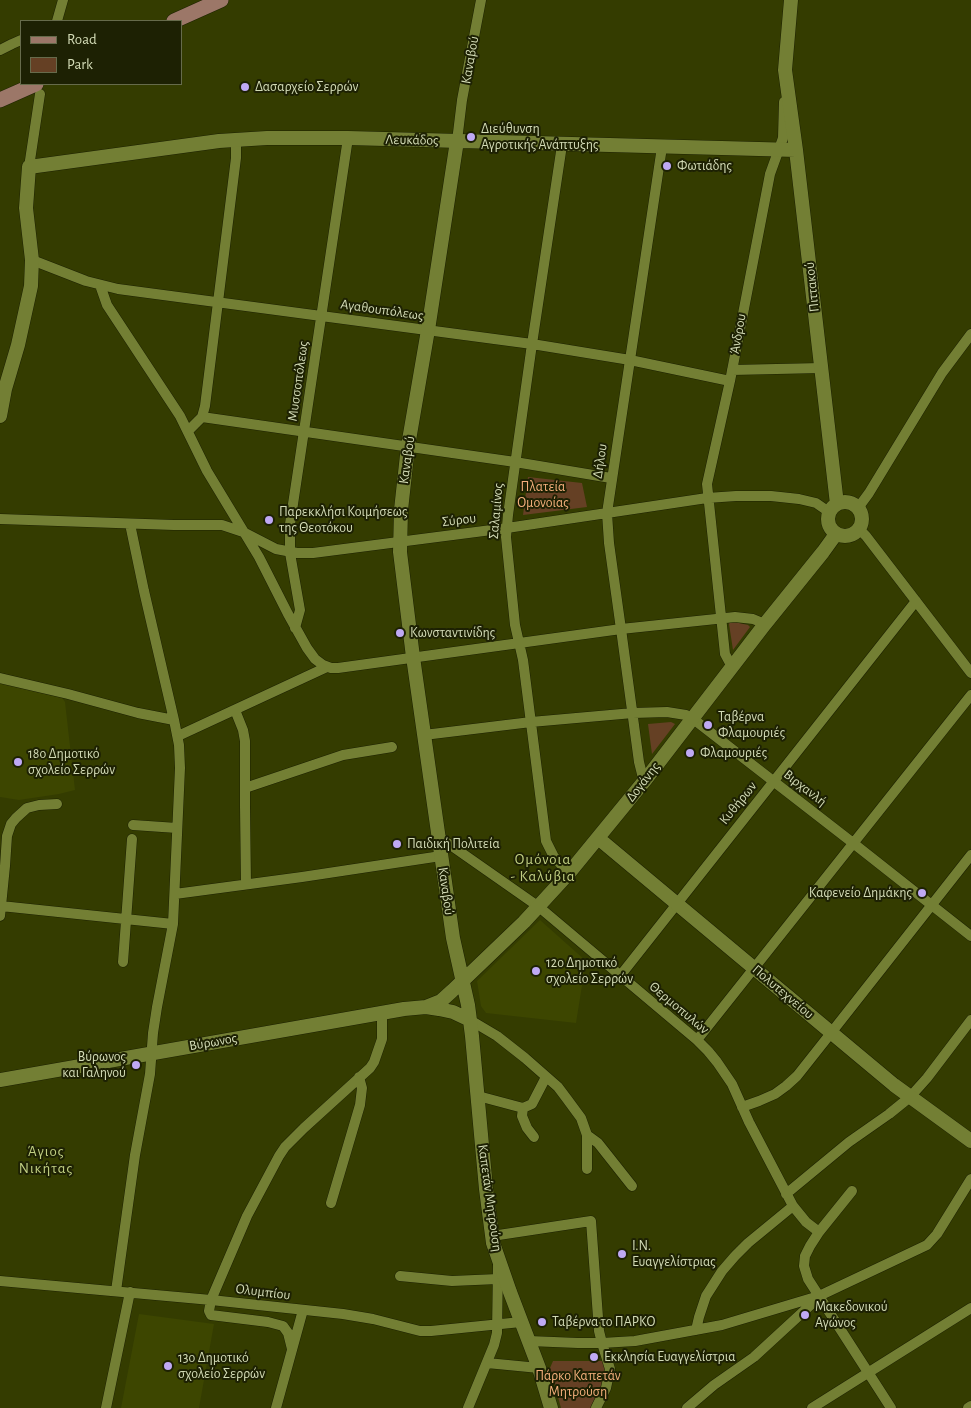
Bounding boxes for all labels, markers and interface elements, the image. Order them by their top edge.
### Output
legend [20,20,182,85]
text: Road [67,32,97,47]
street label: Καναβού [458,35,482,85]
text: Park [67,57,93,72]
place label: Δασαρχείο Σερρών [255,79,358,95]
marker: Δασαρχείο Σερρών [239,81,251,93]
place label: Διεύθυνση Αγροτικής Ανάπτυξης [481,121,598,154]
street label: Λευκάδος [385,131,439,149]
marker: Διεύθυνση Αγροτικής Ανάπτυξης [465,131,477,143]
place label: Φωτιάδης [677,158,732,174]
marker: Φωτιάδης [661,160,673,172]
street label: Πιττακού [801,261,823,313]
street label: Αγαθουπόλεως [339,296,425,324]
street label: Άνδρου [726,312,750,356]
street label: Μυσσοπόλεως [284,340,312,422]
street label: Καναβού [395,435,419,485]
street label: Δήλου [589,442,611,480]
park label: Πλατεία Ομονοίας [517,479,569,512]
street label: Σαλαμίνος [485,482,507,540]
place label: Παρεκκλήσι Κοιμήσεως της Θεοτόκου [279,504,407,536]
street label: Σύρου [441,510,477,530]
marker: Παρεκκλήσι Κοιμήσεως της Θεοτόκου [263,514,275,526]
place label: Κωνσταντινίδης [410,625,495,641]
marker: Κωνσταντινίδης [394,627,406,639]
place label: Ταβέρνα Φλαμουριές [718,709,785,742]
marker: Ταβέρνα Φλαμουριές [702,719,714,731]
place label: Φλαμουριές [700,745,767,761]
place label: 18ο Δημοτικό σχολείο Σερρών [28,746,115,779]
marker: Φλαμουριές [684,747,696,759]
marker: 18ο Δημοτικό σχολείο Σερρών [12,756,24,768]
street label: Δογάνης [622,759,664,805]
street label: Βιρχανλή [780,766,830,810]
street label: Κυθήρων [716,778,760,828]
place label: Παιδική Πολιτεία [407,836,500,852]
marker: Παιδική Πολιτεία [391,838,403,850]
district label: Ομόνοια - Καλύβια [509,850,577,885]
street label: Καναβού [434,866,458,916]
place label: Καφενείο Δημάκης [809,885,912,901]
marker: Καφενείο Δημάκης [916,887,928,899]
place label: 12ο Δημοτικό σχολείο Σερρών [546,955,633,988]
street label: Πολυτεχνείου [749,961,817,1023]
marker: 12ο Δημοτικό σχολείο Σερρών [530,965,542,977]
street label: Θερμοπυλών [646,978,712,1038]
street label: Βύρωνος [188,1030,238,1054]
place label: Βύρωνος και Γαληνού [62,1049,126,1082]
marker: Βύρωνος και Γαληνού [130,1059,142,1071]
district label: Άγιος Νικήτας [18,1142,74,1177]
street label: Καπετάν Μητρούση [474,1143,506,1253]
place label: Ι.Ν. Ευαγγελίστριας [632,1238,716,1270]
marker: Ι.Ν. Ευαγγελίστριας [616,1248,628,1260]
street label: Ολυμπίου [235,1280,291,1304]
place label: Μακεδονικού Αγώνος [815,1299,888,1331]
marker: Μακεδονικού Αγώνος [799,1309,811,1321]
place label: Ταβέρνα το ΠΑΡΚΟ [552,1314,655,1330]
marker: Ταβέρνα το ΠΑΡΚΟ [536,1316,548,1328]
place label: Εκκλησία Ευαγγελίστρια [604,1349,736,1365]
place label: 13ο Δημοτικό σχολείο Σερρών [178,1350,265,1382]
marker: Εκκλησία Ευαγγελίστρια [588,1351,600,1363]
marker: 13ο Δημοτικό σχολείο Σερρών [162,1360,174,1372]
park label: Πάρκο Καπετάν Μητρούση [535,1368,621,1400]

